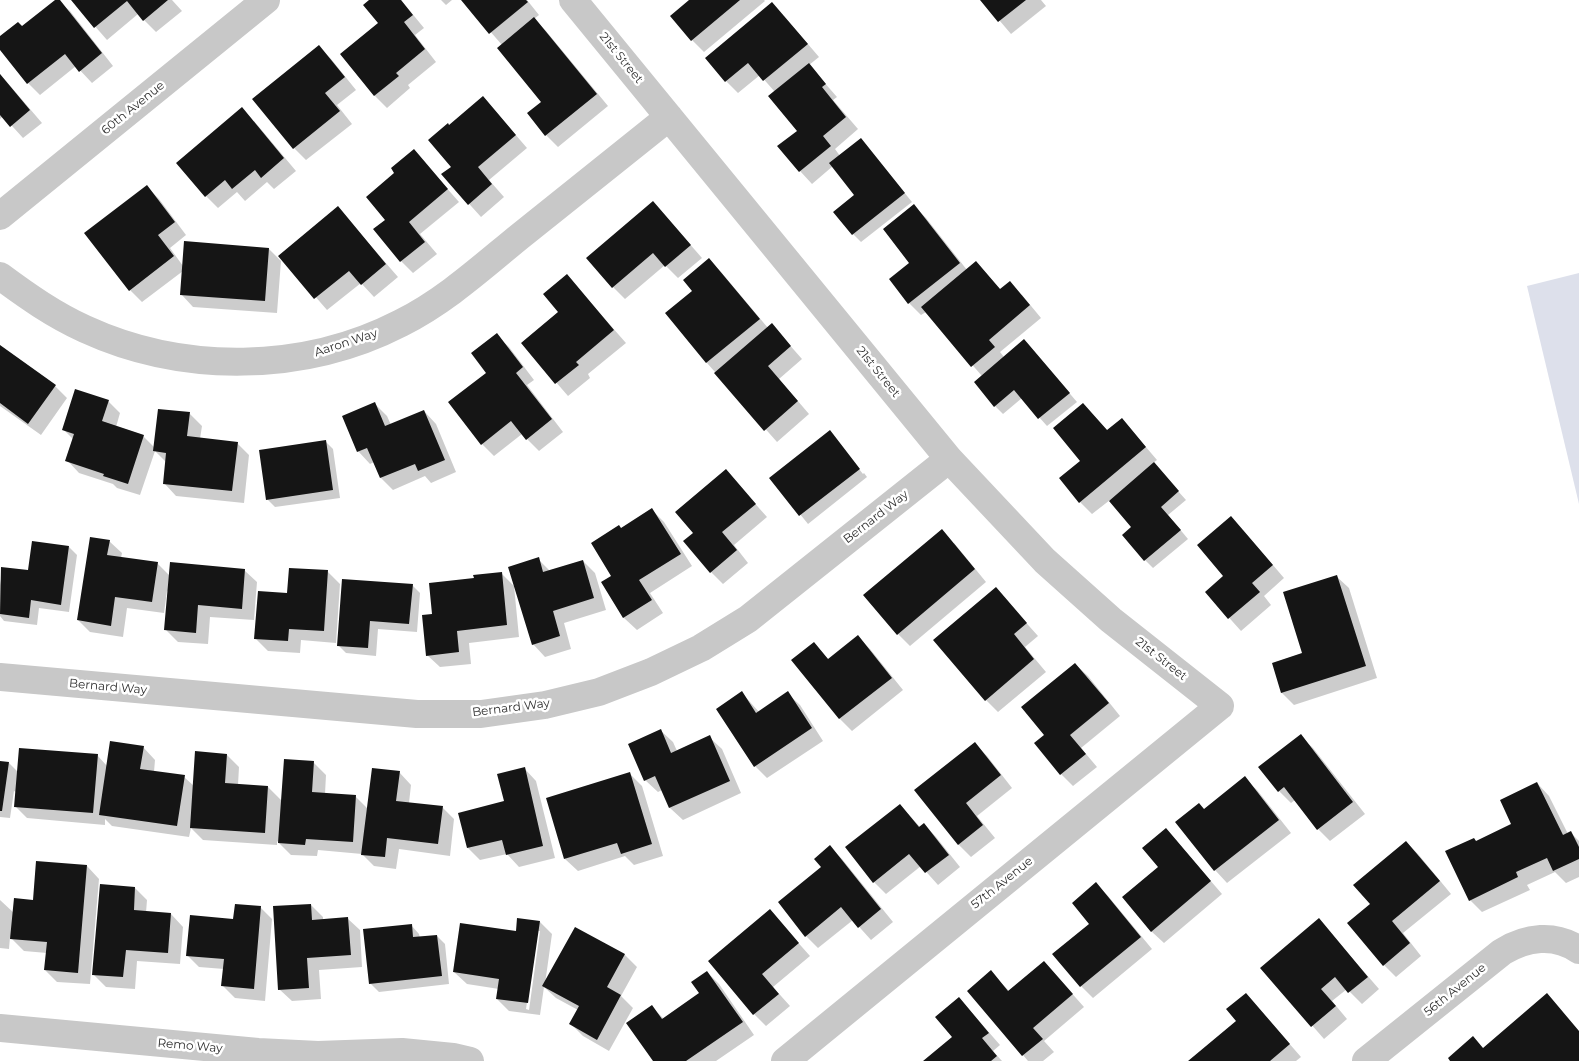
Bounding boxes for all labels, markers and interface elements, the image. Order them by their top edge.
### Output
street label: 21st Street [596,30,646,86]
street label: 60th Avenue [99,78,167,138]
street label: Aaron Way [313,326,379,360]
street label: 21st Street [853,344,903,400]
street label: Bernard Way [841,487,911,547]
street label: 21st Street [1132,634,1190,684]
street label: Bernard Way [68,676,148,698]
street label: Bernard Way [471,696,551,720]
street label: 57th Avenue [968,854,1036,912]
street label: 56th Avenue [1421,961,1489,1019]
street label: Remo Way [157,1036,223,1056]

